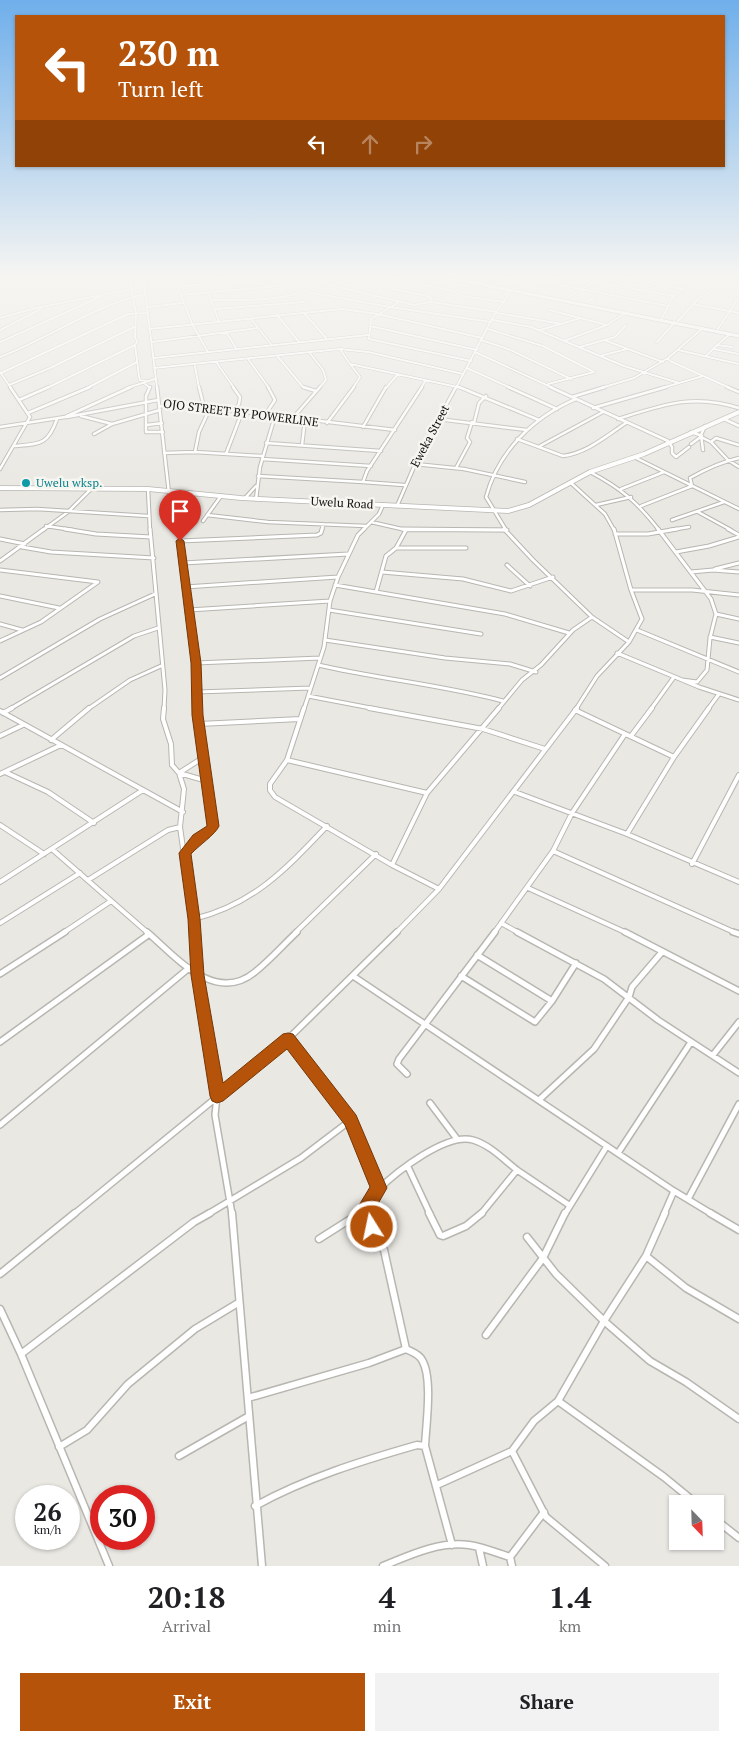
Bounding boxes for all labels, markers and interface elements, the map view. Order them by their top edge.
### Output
text: 230 m [118,30,219,76]
icon: left [35,35,100,100]
text: Turn left [118,74,204,103]
icon: left [303,130,331,158]
icon: ahead [356,130,384,158]
icon: right [409,130,437,158]
street label: OJO STREET BY POWERLINE [162,396,320,429]
street label: Eweka Street [407,401,453,470]
place label: Uwelu wksp. [36,475,102,490]
marker: Uwelu wksp. [20,477,32,489]
pin [159,490,201,541]
street label: Uwelu Road [310,493,374,512]
icon: arrive [166,497,194,525]
position arrow [345,1200,397,1252]
speed limit sign: 30 [90,1485,155,1550]
text: 26 [33,1495,62,1528]
north arrow [669,1495,724,1550]
map controls [669,1495,724,1550]
text: km/h [34,1522,61,1537]
text: 20:18 [147,1577,226,1617]
text: 4 [379,1577,396,1617]
text: 1.4 [549,1577,591,1617]
text: Arrival [162,1615,211,1637]
text: min [373,1615,401,1637]
text: km [559,1615,581,1637]
button: Exit [20,1673,365,1731]
button: Share [375,1673,719,1731]

